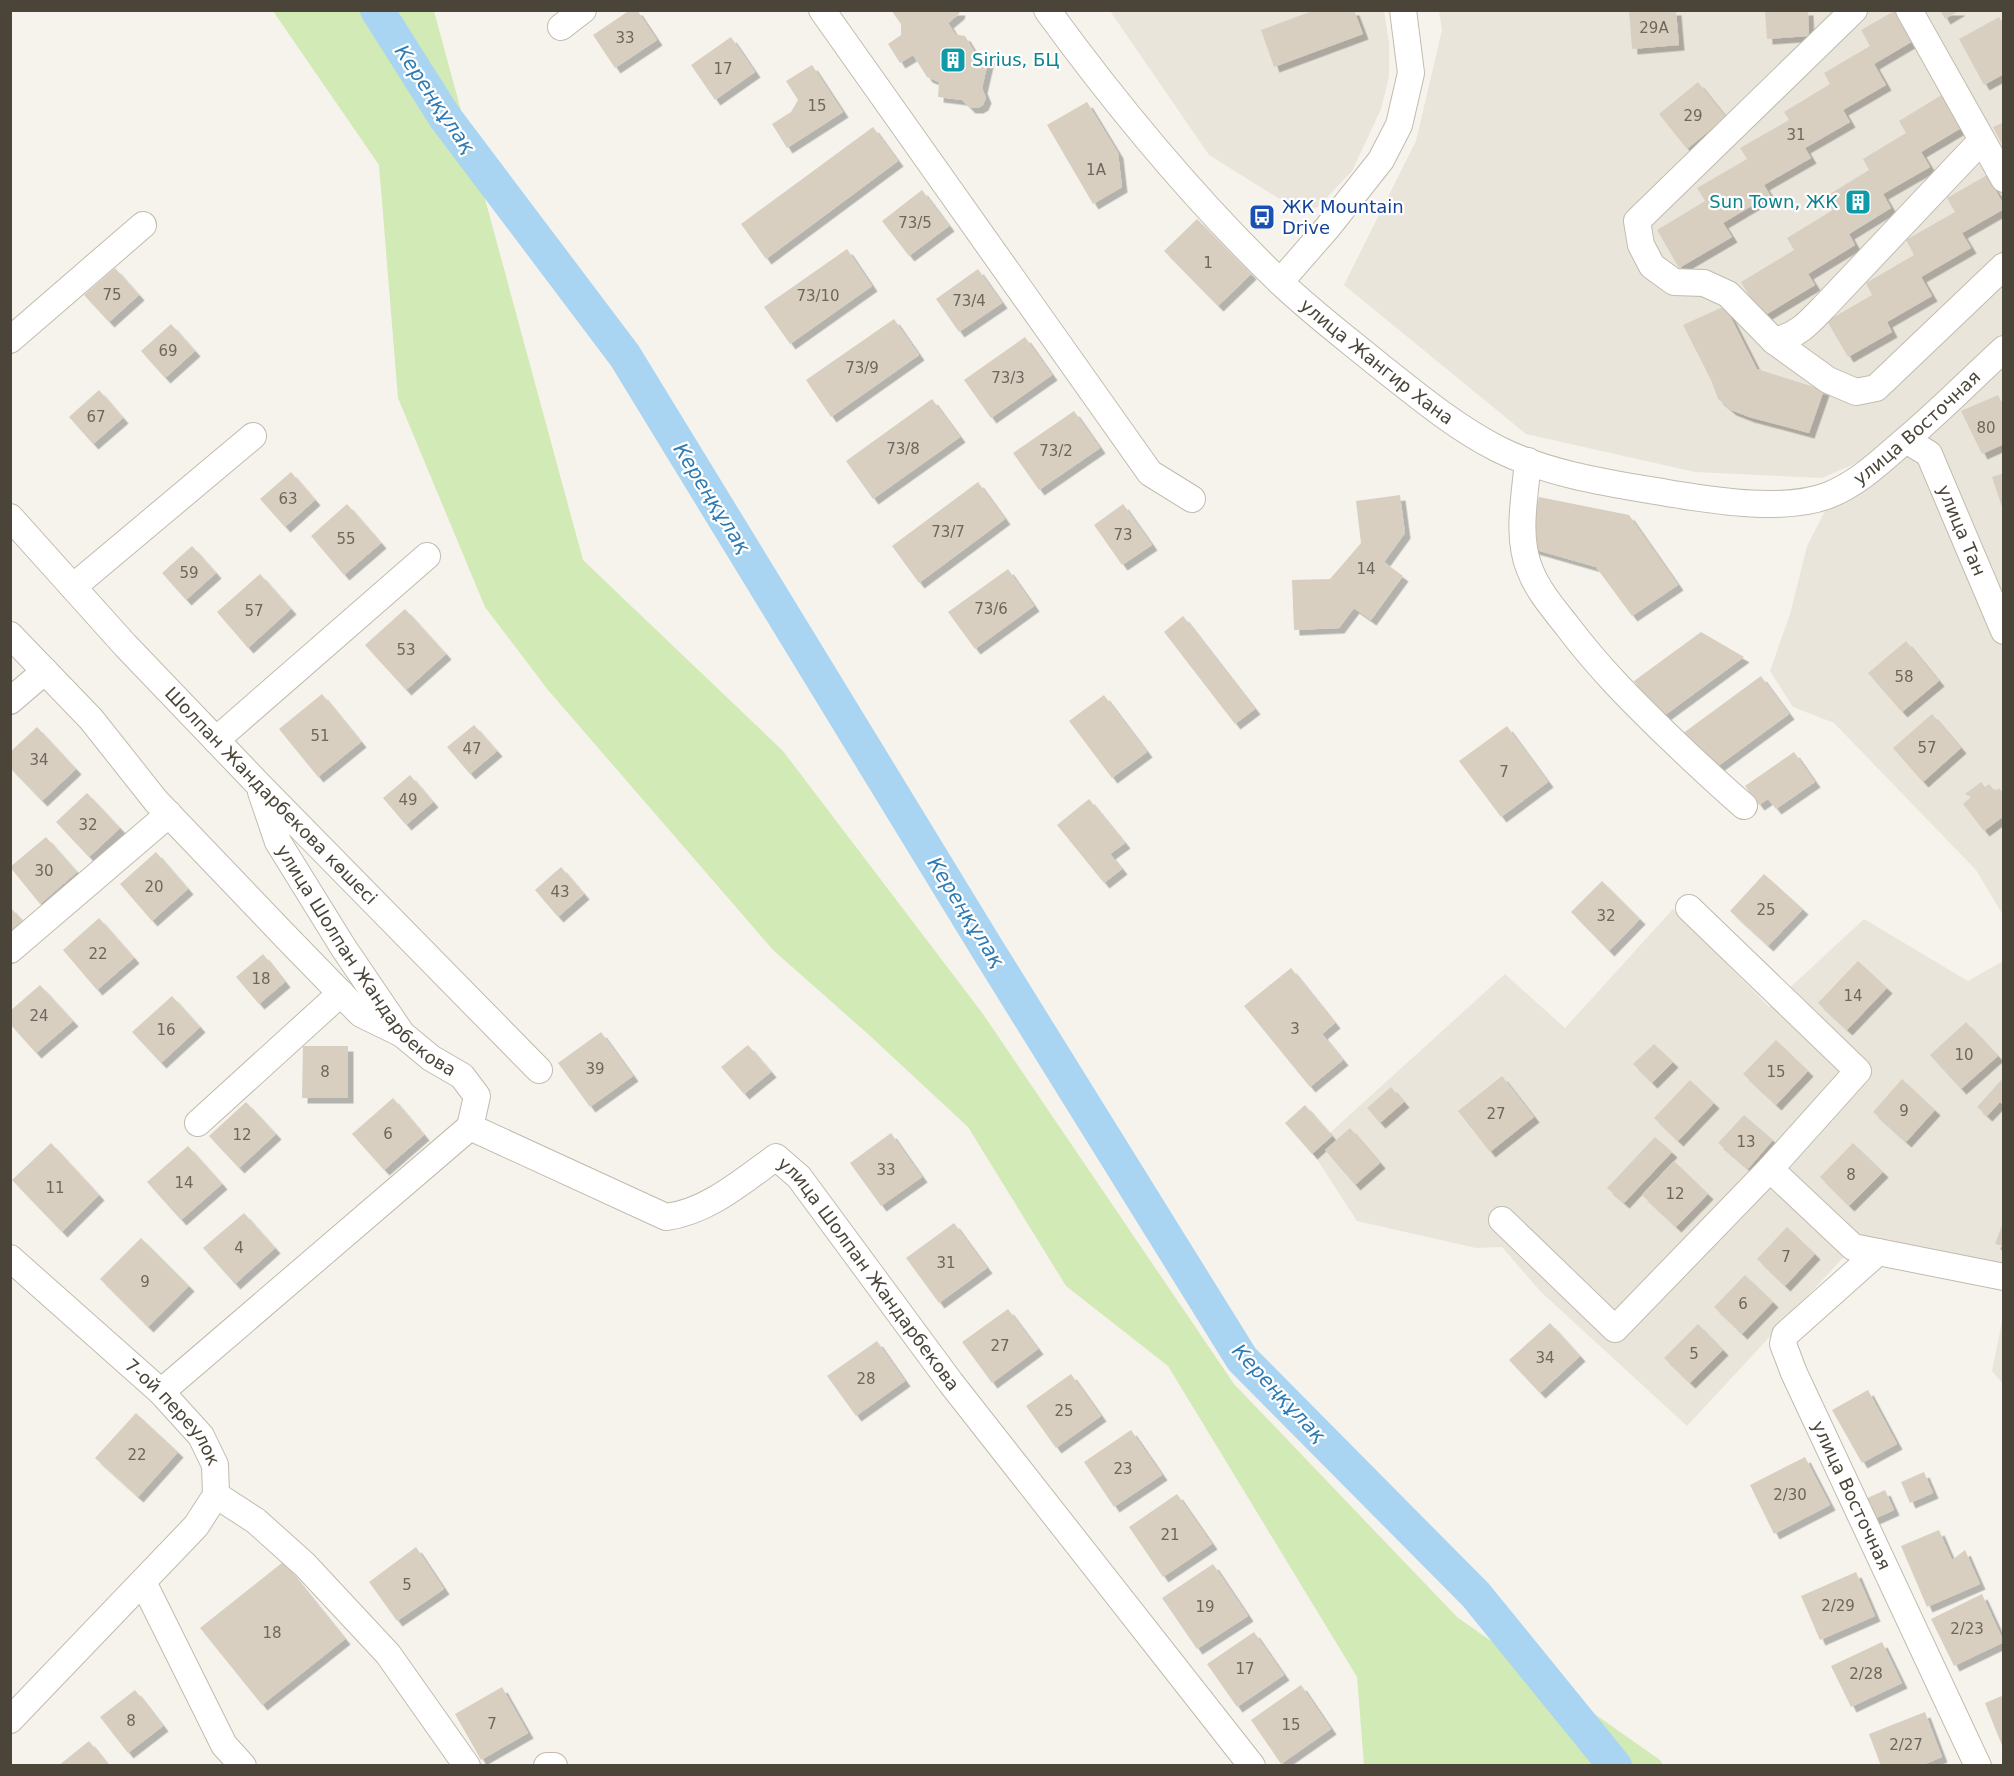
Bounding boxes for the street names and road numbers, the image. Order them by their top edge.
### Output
street label: улица Жангир Хана [1296,294,1457,429]
street label: улица Восточная [1849,366,1984,489]
street label: улица Тан [1933,482,1990,579]
street label: Шолпан Жандарбекова көшесі [161,682,382,909]
street label: улица Шолпан Жандарбекова [272,841,460,1080]
street label: улица Шолпан Жандарбекова [774,1152,964,1395]
street label: 7-ой переулок [121,1354,225,1469]
street label: улица Восточная [1808,1417,1896,1573]

